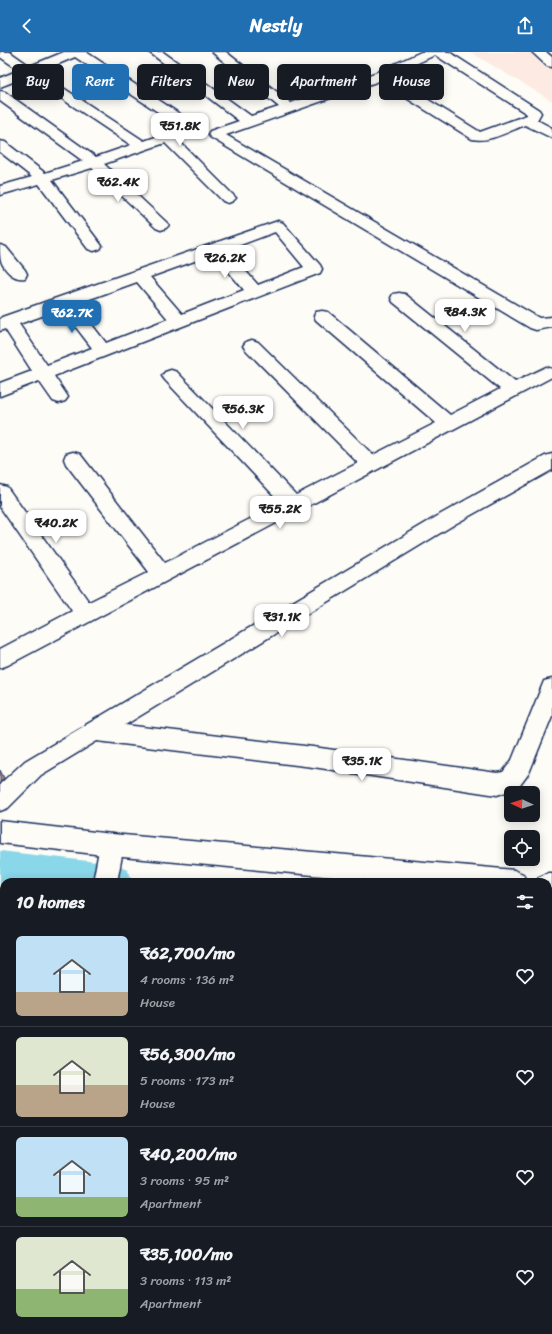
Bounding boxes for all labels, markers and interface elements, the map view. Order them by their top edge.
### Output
text: Nestly [250,10,302,42]
icon: back [16,15,38,37]
icon: share [514,15,536,37]
chip: Buy [12,64,64,100]
chip: Rent [72,64,129,100]
chip: Filters [137,64,206,100]
chip: New [214,64,269,100]
chip: Apartment [277,64,371,100]
chip: House [379,64,444,100]
pin: ₹51.8K [147,113,213,147]
text: ₹51.8K [160,114,200,137]
pin: ₹62.4K [85,169,151,203]
text: ₹62.4K [97,170,139,193]
pin: ₹26.2K [192,245,258,279]
text: ₹26.2K [204,246,246,269]
pin: ₹84.3K [432,299,498,333]
pin: ₹62.7K [39,300,105,334]
text: ₹84.3K [444,300,486,323]
text: ₹62.7K [51,301,93,324]
pin: ₹56.3K [210,396,276,430]
text: ₹56.3K [222,397,264,420]
pin: ₹55.2K [247,496,313,530]
text: ₹55.2K [259,497,301,520]
pin: ₹40.2K [23,510,89,544]
text: ₹40.2K [35,511,77,534]
pin: ₹31.1K [249,604,315,638]
text: ₹31.1K [263,605,301,628]
pin: ₹35.1K [329,748,395,782]
text: ₹35.1K [342,749,382,772]
north arrow [504,786,540,822]
map controls [504,786,540,866]
button: locate [504,830,540,866]
text: 10 homes [16,887,85,917]
icon: filters [514,891,536,913]
text: ₹62,700/mo [140,938,235,968]
icon: home [48,952,96,1000]
icon: heart [514,965,536,987]
text: 4 rooms · 136 m² [140,968,234,991]
text: House [140,991,175,1014]
text: ₹56,300/mo [140,1039,235,1069]
icon: home [48,1053,96,1101]
icon: heart [514,1066,536,1088]
text: 5 rooms · 173 m² [140,1069,234,1092]
text: House [140,1092,175,1115]
text: ₹40,200/mo [140,1139,237,1169]
icon: home [48,1153,96,1201]
icon: heart [514,1166,536,1188]
text: 3 rooms · 95 m² [140,1169,229,1192]
text: Apartment [140,1192,201,1215]
text: ₹35,100/mo [140,1239,233,1269]
icon: home [48,1253,96,1301]
icon: heart [514,1266,536,1288]
text: 3 rooms · 113 m² [140,1269,231,1292]
text: Apartment [140,1292,201,1315]

